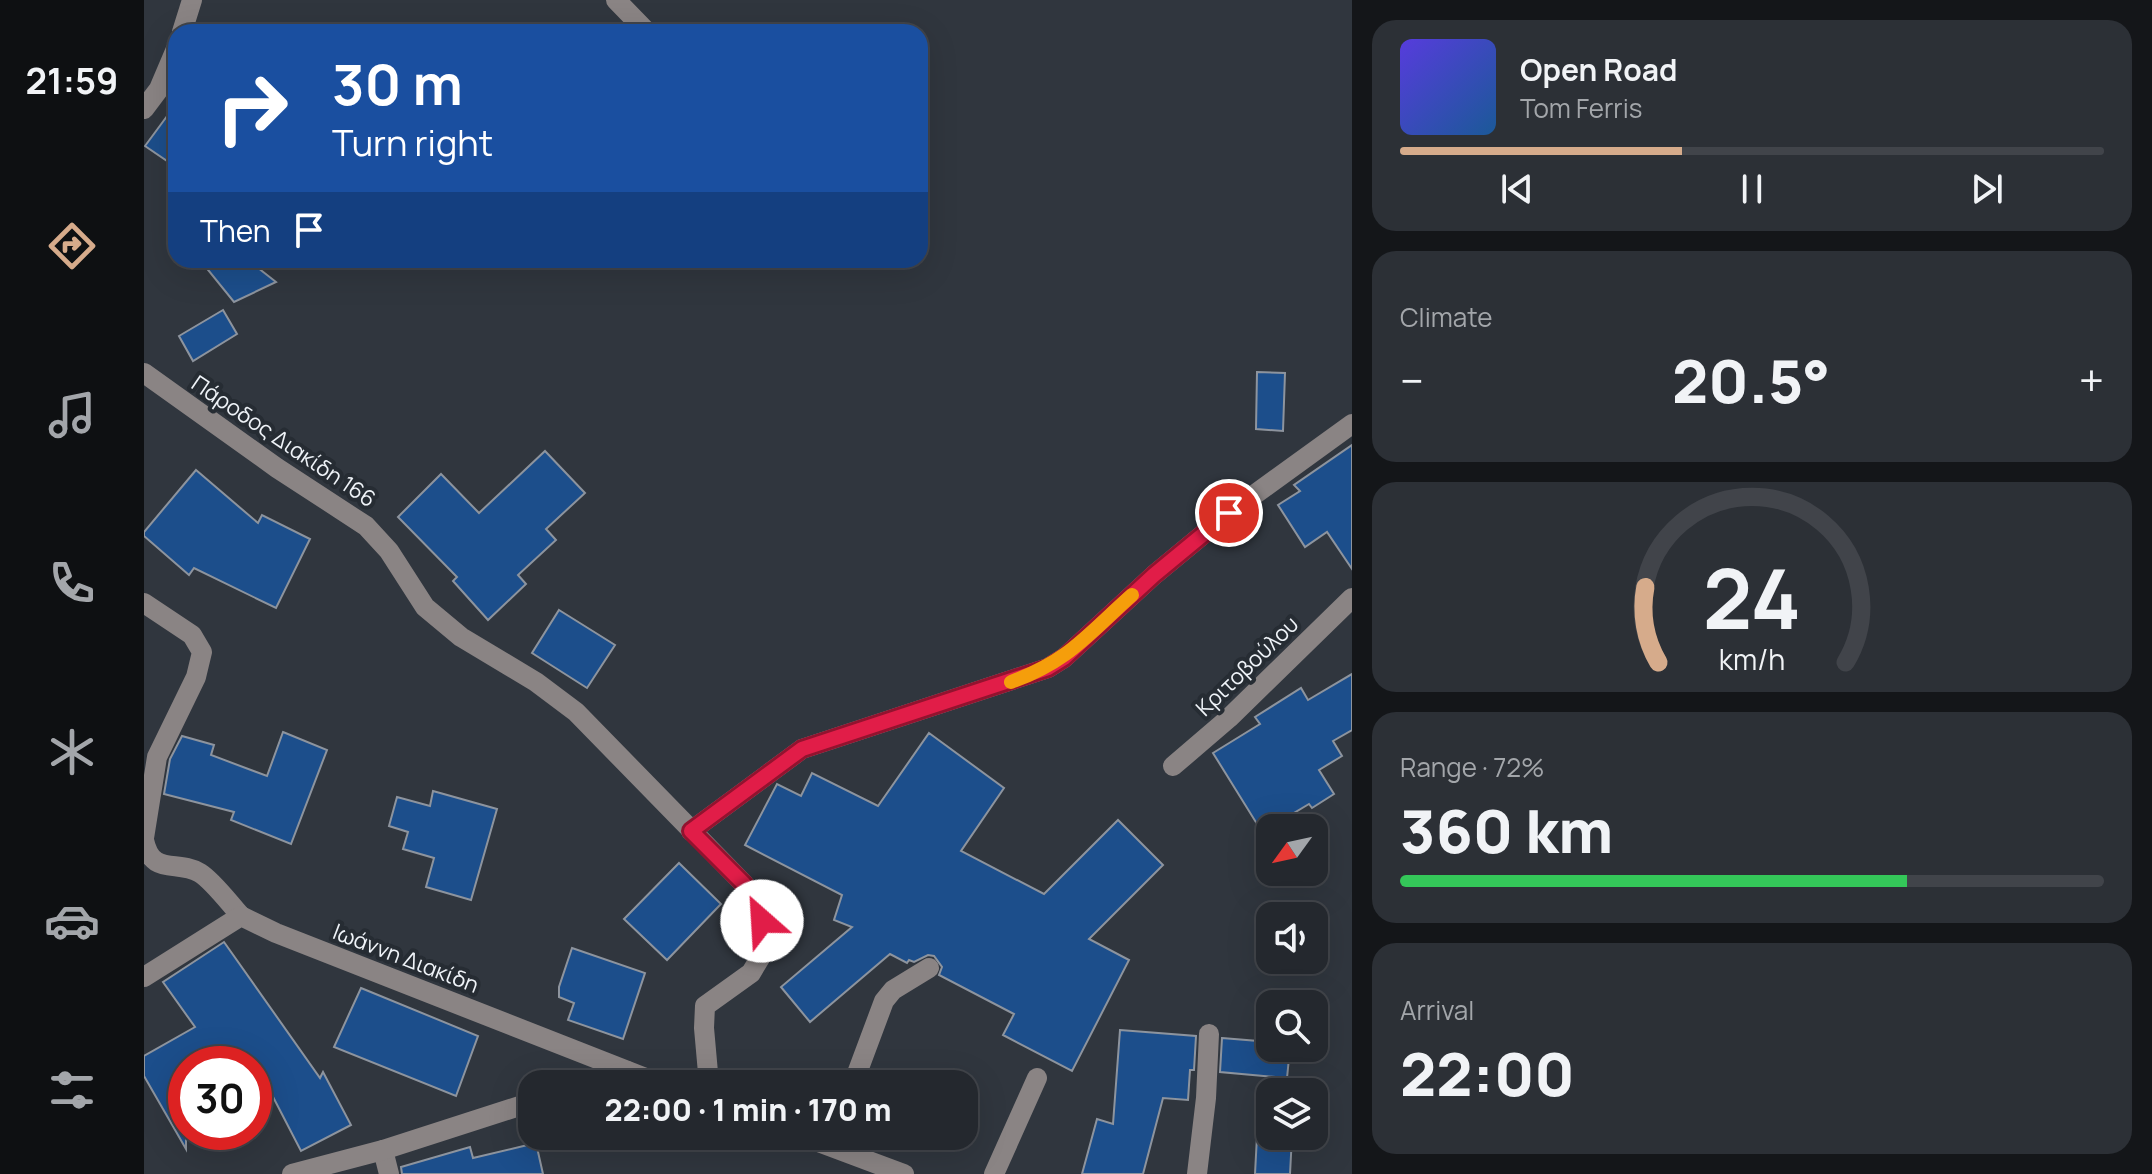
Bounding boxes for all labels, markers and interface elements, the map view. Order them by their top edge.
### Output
text: 30 m [332,45,463,122]
text: Open Road [1520,49,1677,90]
text: 21:59 [25,56,119,105]
icon: right [200,56,304,160]
text: Tom Ferris [1520,90,1642,126]
text: Turn right [332,118,493,167]
icon: previous [1495,167,1539,211]
icon: pause [1730,167,1774,211]
icon: next [1965,167,2009,211]
icon: arrive [287,208,331,252]
text: Then [200,210,271,251]
icon: directions [44,218,100,274]
text: Climate [1400,299,1492,335]
text: 20.5° [1672,339,1830,421]
text: − [1400,350,1424,410]
text: + [2079,350,2104,410]
street label: Πάροδος Διακίδη 166 [186,368,382,514]
icon: music [44,387,100,443]
pin [1195,479,1263,547]
icon: arrive [1207,491,1251,535]
text: 24 [1703,540,1801,654]
icon: phone [44,555,100,611]
street label: Κριτοβούλου [1189,609,1305,723]
text: km/h [1719,640,1785,679]
icon: climate [44,724,100,780]
text: Range · 72% [1400,749,1544,785]
text: 360 km [1400,789,1613,871]
north arrow [1256,814,1328,886]
map controls [1256,814,1328,1150]
position arrow [720,879,804,963]
icon: car [44,893,100,949]
button: sound [1256,902,1328,974]
street label: Ιωάννη Διακίδη [329,916,483,1000]
button: search [1256,990,1328,1062]
text: Arrival [1400,992,1474,1028]
text: 22:00 [1400,1032,1575,1114]
speed limit sign: 30 [168,1046,272,1150]
icon: filters [44,1062,100,1118]
button: layers [1256,1078,1328,1150]
text: 22:00 · 1 min · 170 m [605,1089,891,1130]

